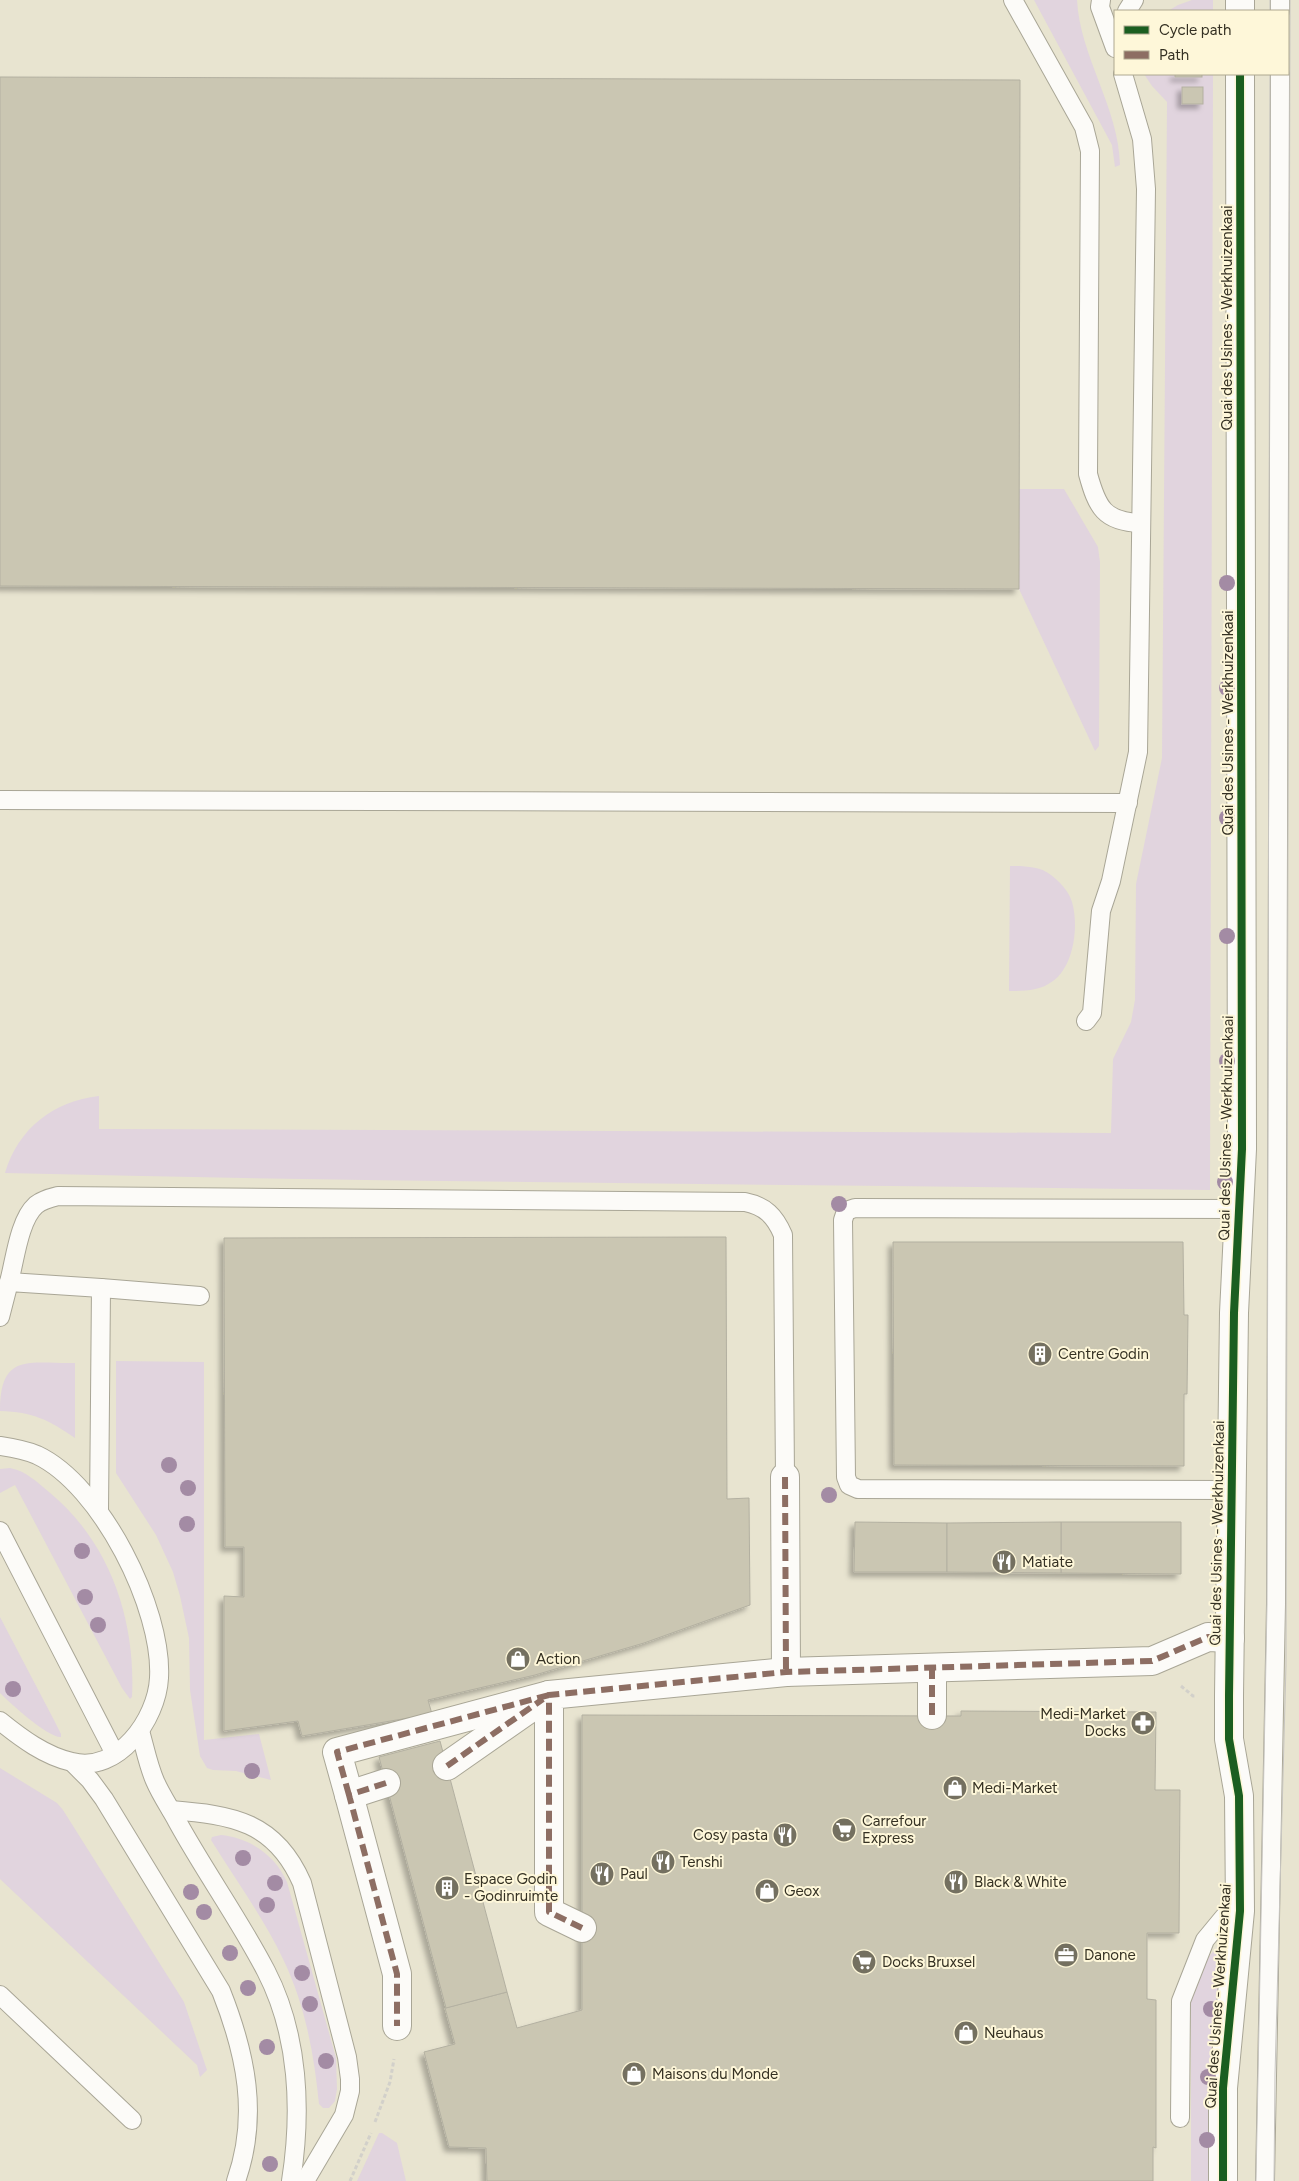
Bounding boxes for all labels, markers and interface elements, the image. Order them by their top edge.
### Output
legend [1114,10,1289,75]
text: Cycle path [1159,21,1231,39]
text: Path [1159,46,1189,64]
street label: Quai des Usines - Werkhuizenkaai [1218,205,1236,431]
street label: Quai des Usines - Werkhuizenkaai [1219,610,1237,836]
street label: Quai des Usines - Werkhuizenkaai [1215,1015,1237,1241]
building icon: Centre Godin [1027,1341,1053,1367]
place label: Centre Godin [1058,1345,1149,1363]
street label: Quai des Usines - Werkhuizenkaai [1206,1420,1228,1646]
restaurant icon: Matiate [991,1549,1017,1575]
place label: Matiate [1022,1553,1073,1571]
shop icon: Action [505,1646,531,1672]
place label: Action [536,1650,580,1668]
place label: Medi-Market Docks [1040,1705,1126,1740]
pharmacy icon: Medi-Market Docks [1130,1710,1156,1736]
shop icon: Medi-Market [942,1775,968,1801]
place label: Medi-Market [972,1779,1058,1797]
place label: Carrefour Express [862,1812,926,1847]
supermarket icon: Carrefour Express [831,1817,857,1843]
restaurant icon: Cosy pasta [772,1822,798,1848]
place label: Cosy pasta [693,1826,768,1844]
restaurant icon: Tenshi [650,1849,676,1875]
place label: Tenshi [680,1853,723,1871]
restaurant icon: Paul [589,1861,615,1887]
place label: Paul [620,1865,648,1883]
restaurant icon: Black & White [943,1869,969,1895]
place label: Espace Godin - Godinruimte [464,1870,558,1905]
place label: Black & White [974,1873,1067,1891]
building icon: Espace Godin - Godinruimte [434,1875,460,1901]
shop icon: Geox [754,1878,780,1904]
place label: Geox [784,1882,819,1900]
street label: Quai des Usines - Werkhuizenkaai [1201,1883,1235,2109]
office icon: Danone [1053,1942,1079,1968]
place label: Danone [1084,1946,1136,1964]
supermarket icon: Docks Bruxsel [851,1949,877,1975]
place label: Docks Bruxsel [882,1953,975,1971]
shop icon: Neuhaus [953,2020,979,2046]
place label: Neuhaus [984,2024,1044,2042]
shop icon: Maisons du Monde [621,2061,647,2087]
place label: Maisons du Monde [652,2065,778,2083]

